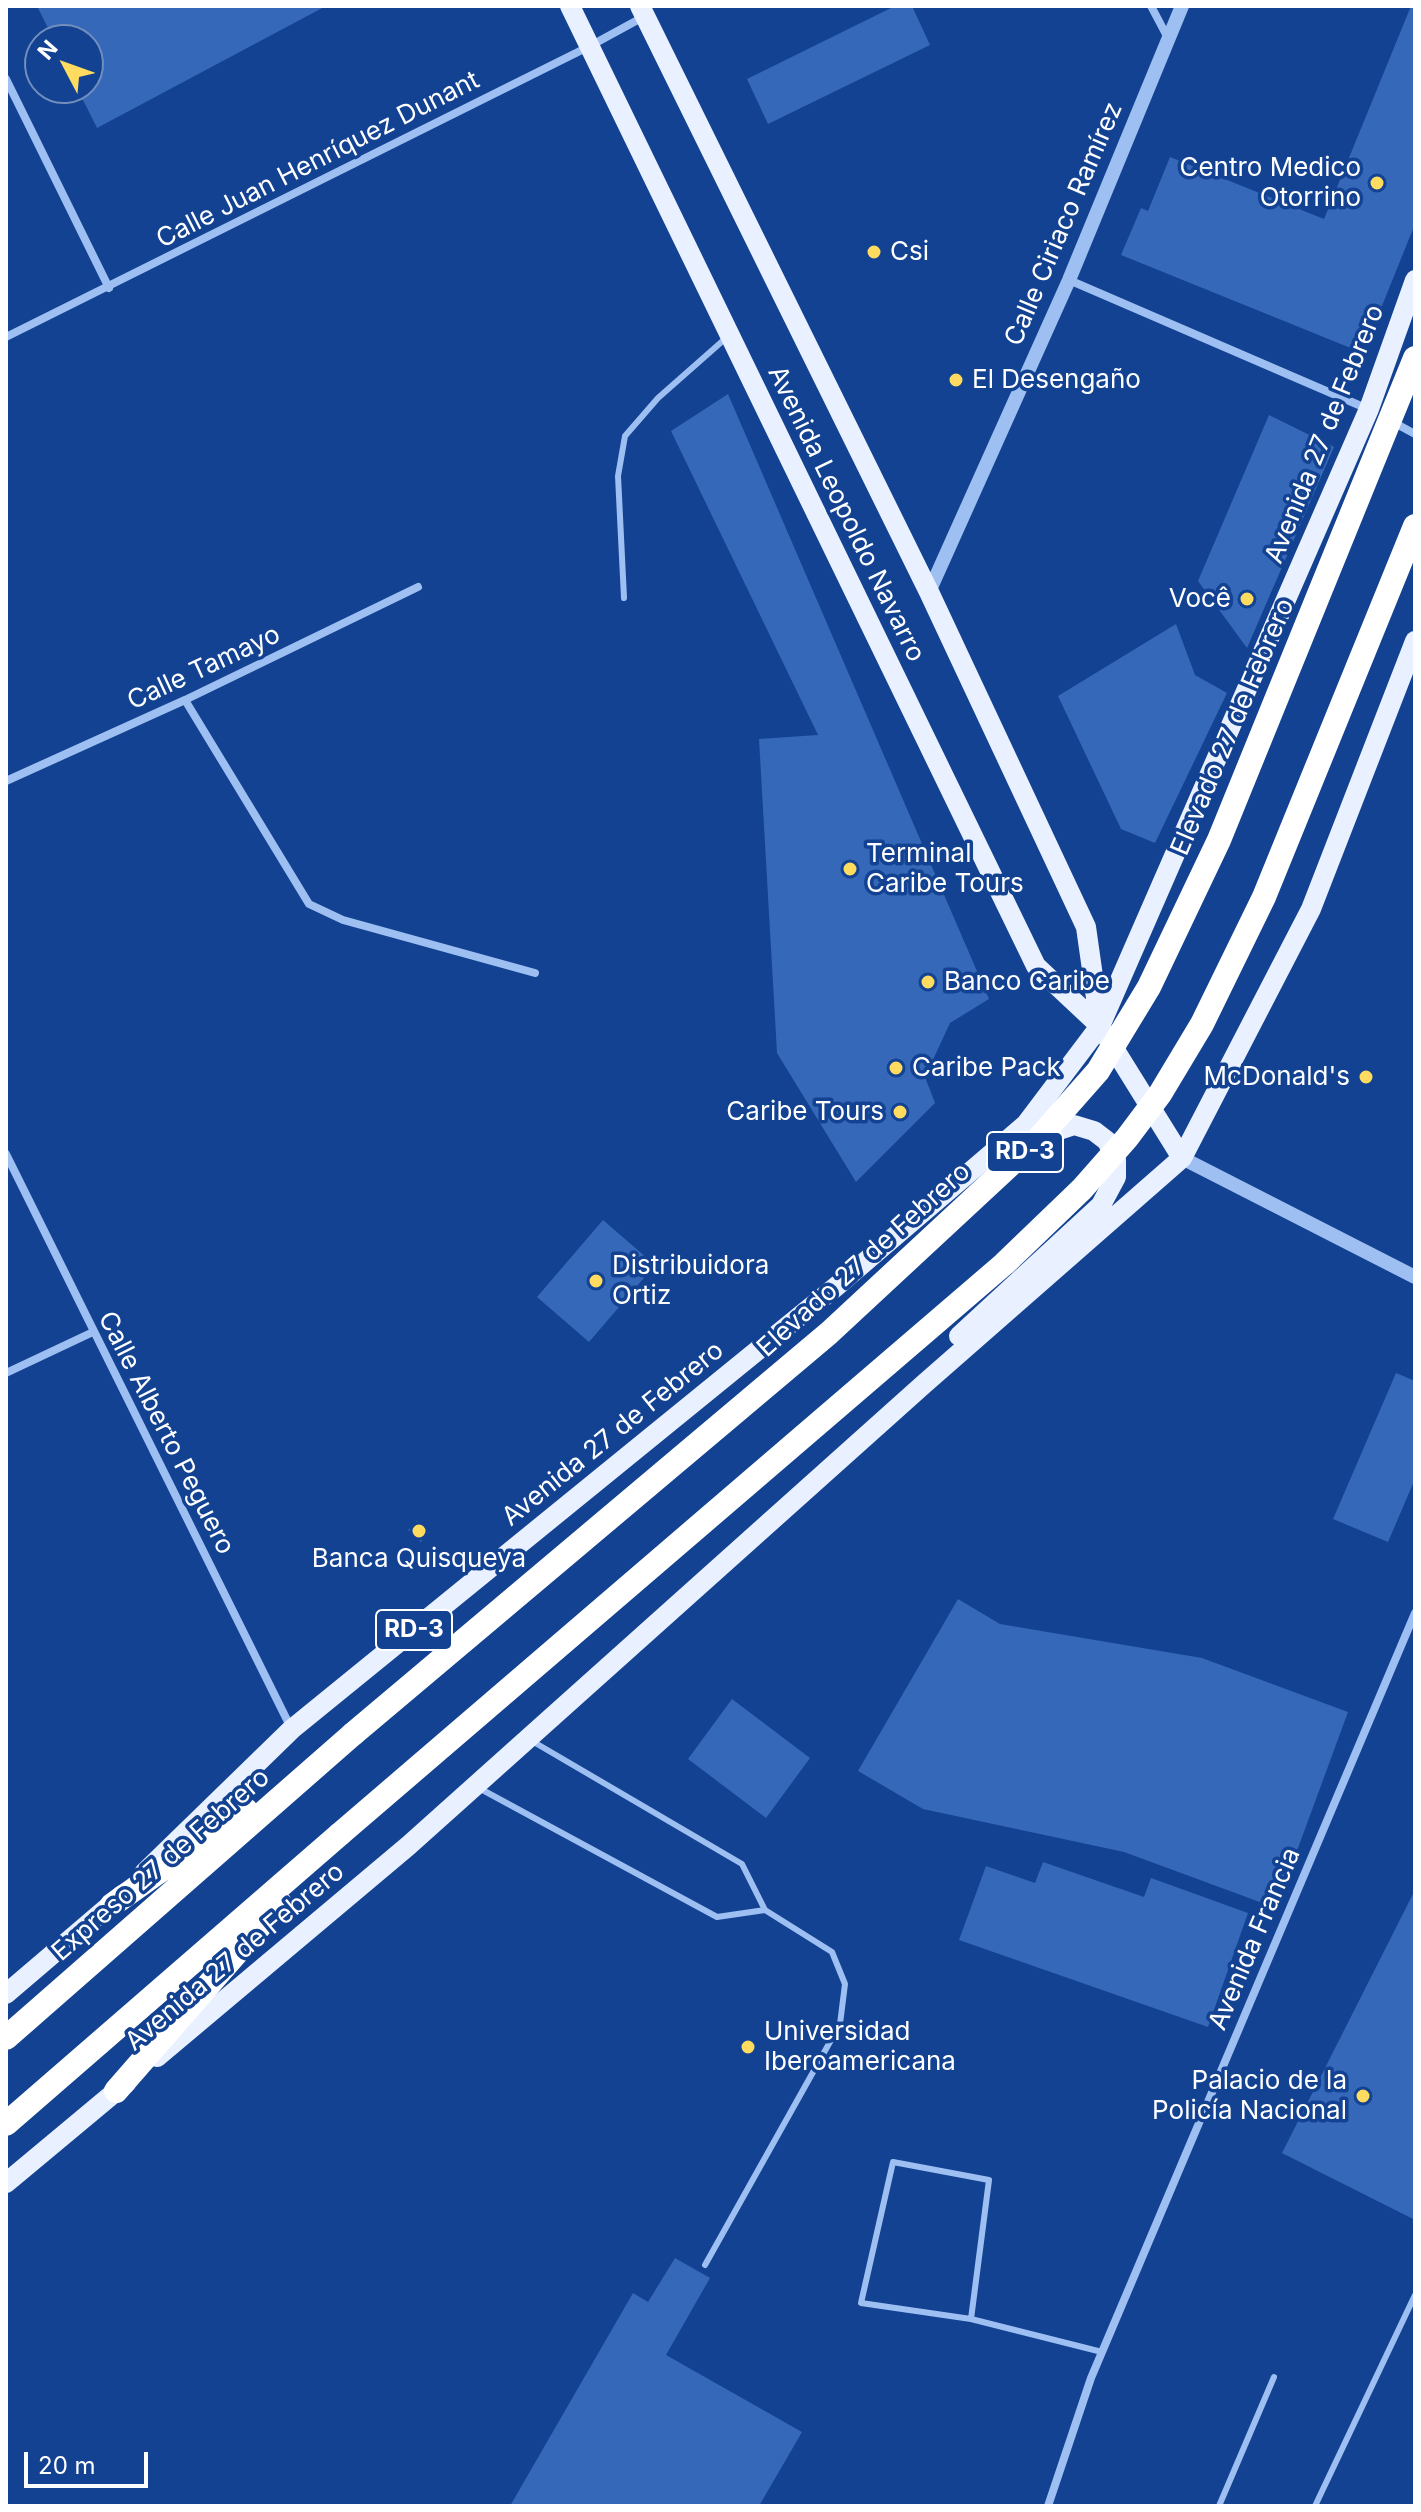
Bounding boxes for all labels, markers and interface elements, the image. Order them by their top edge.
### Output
north arrow [24,24,104,104]
text: N [32,35,63,64]
street label: Calle Juan Henríquez Dunant [151,65,485,255]
street label: Calle Ciriaco Ramírez [999,98,1129,350]
place label: Centro Medico Otorrino [1179,152,1361,214]
marker: Centro Medico Otorrino [1368,174,1386,192]
place label: Csi [890,236,929,268]
marker: Csi [865,243,883,261]
street label: Avenida 27 de Febrero [1259,300,1391,568]
street label: Avenida Leopoldo Navarro [761,361,931,667]
place label: El Desengaño [972,364,1141,396]
marker: El Desengaño [947,371,965,389]
place label: Você [1169,583,1231,615]
marker: Você [1238,590,1256,608]
street label: Elevado 27 de Febrero [1165,594,1301,860]
street label: Calle Tamayo [123,619,285,717]
place label: Terminal Caribe Tours [866,838,1024,900]
marker: Terminal Caribe Tours [841,860,859,878]
place label: Banco Caribe [944,966,1110,998]
marker: Banco Caribe [919,973,937,991]
place label: Caribe Pack [912,1052,1061,1084]
marker: Caribe Pack [887,1059,905,1077]
place label: McDonald's [1204,1061,1350,1093]
marker: McDonald's [1357,1068,1375,1086]
place label: Caribe Tours [726,1096,884,1128]
marker: Caribe Tours [891,1103,909,1121]
road number: RD-3 [987,1132,1063,1172]
street label: Elevado 27 de Febrero [751,1156,977,1364]
place label: Distribuidora Ortiz [612,1250,769,1312]
marker: Distribuidora Ortiz [587,1272,605,1290]
street label: Calle Alberto Peguero [91,1306,241,1560]
street label: Avenida 27 de Febrero [496,1335,730,1533]
marker: Banca Quisqueya [410,1522,428,1540]
place label: Banca Quisqueya [312,1543,526,1575]
road number: RD-3 [376,1610,452,1650]
street label: Expreso 27 de Febrero [46,1762,276,1968]
street label: Avenida Francia [1203,1843,1307,2035]
street label: Avenida 27 de Febrero [119,1856,351,2058]
place label: Universidad Iberoamericana [764,2016,956,2078]
marker: Universidad Iberoamericana [739,2038,757,2056]
place label: Palacio de la Policía Nacional [1152,2065,1347,2126]
marker: Palacio de la Policía Nacional [1354,2087,1372,2105]
scale bar [28,2436,152,2486]
text: 20 m [38,2451,96,2480]

